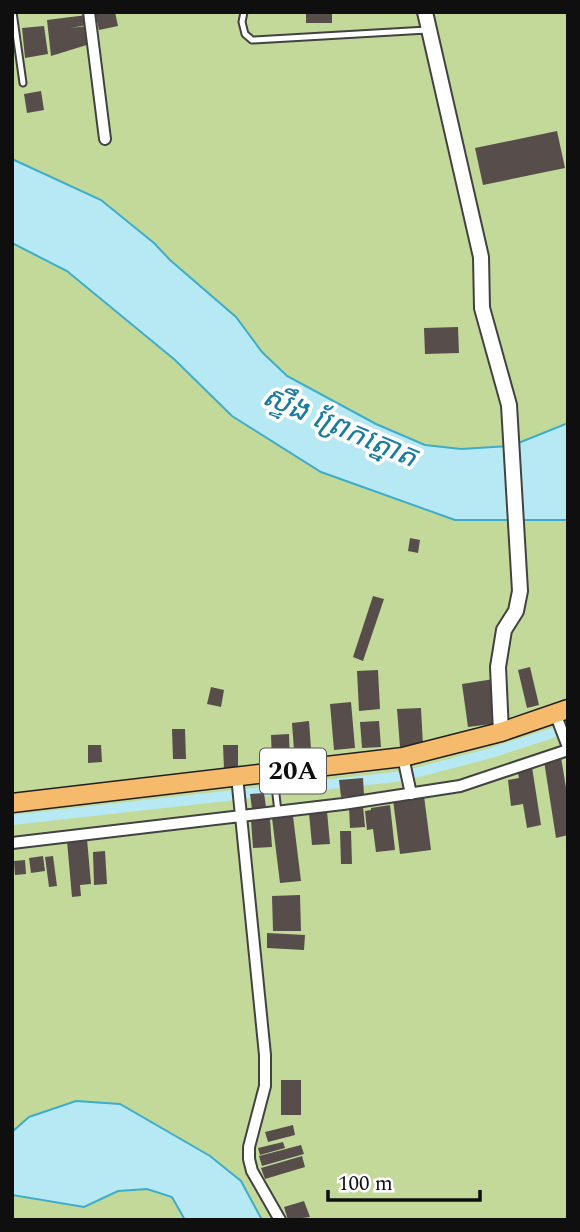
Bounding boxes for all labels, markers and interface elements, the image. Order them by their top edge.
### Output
water label: ស្ទឹង ព្រែកត្នោត [255,374,427,481]
road number: 20A [260,748,326,793]
scale bar [328,1158,480,1202]
text: 100 m [338,1168,393,1200]

